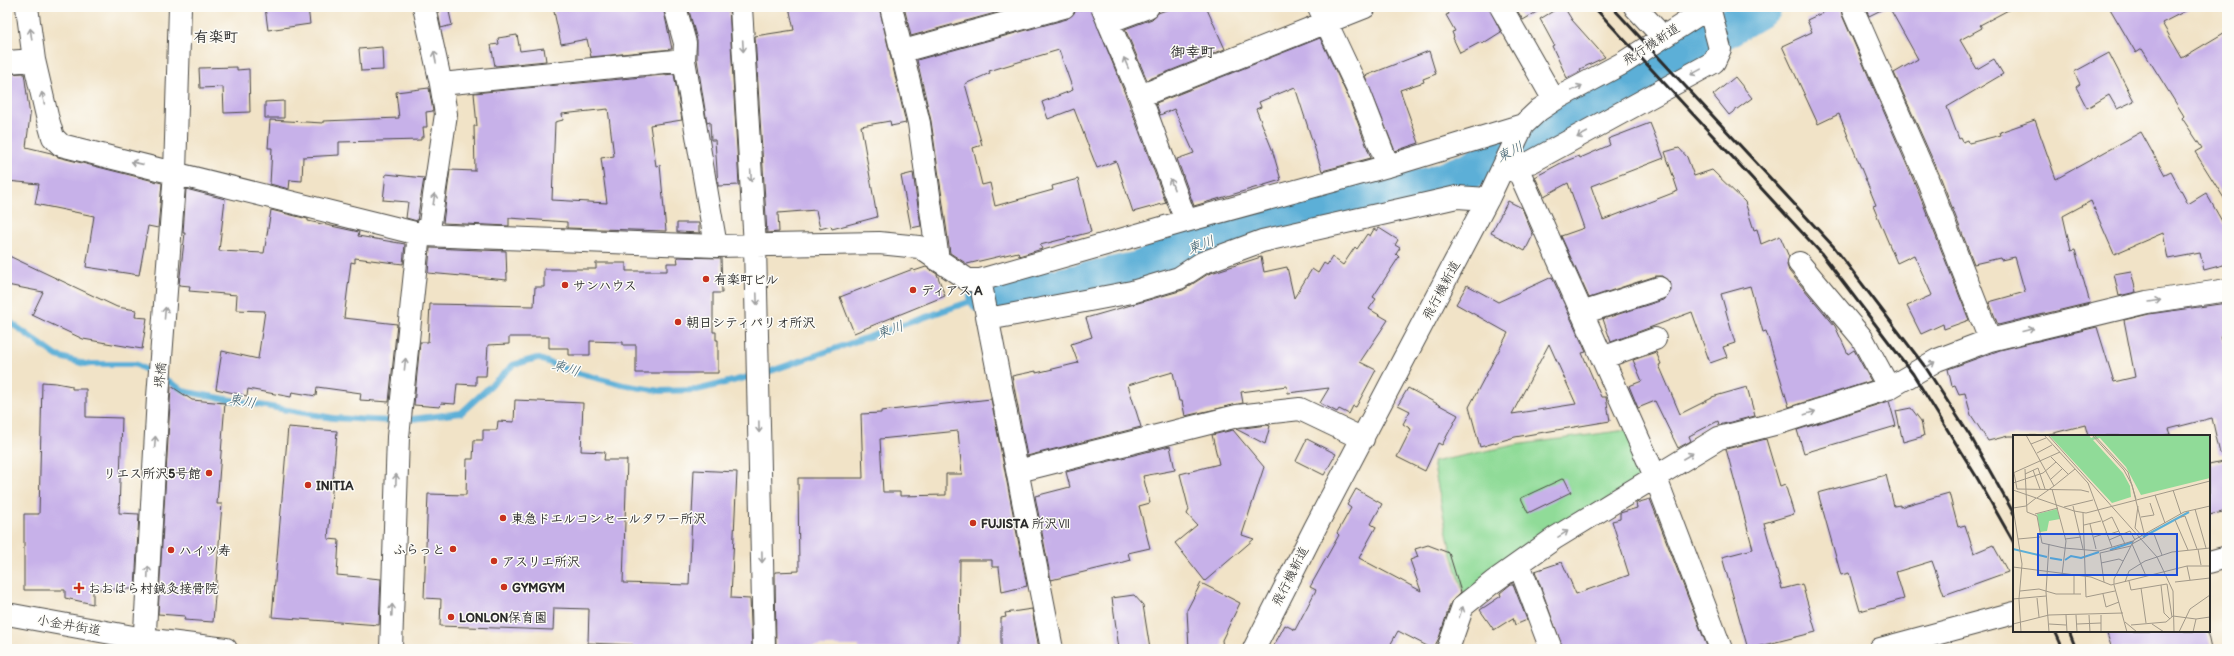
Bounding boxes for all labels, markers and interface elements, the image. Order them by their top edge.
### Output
street label: 飛行機新道 [1620,20,1682,68]
one-way arrow [27,27,35,40]
district label: 有楽町 [193,28,239,46]
one-way arrow [740,39,747,52]
district label: 御幸町 [1170,43,1216,61]
one-way arrow [430,51,438,64]
one-way arrow [1121,57,1129,69]
one-way arrow [1690,69,1702,77]
one-way arrow [1571,83,1583,91]
one-way arrow [39,92,46,105]
one-way arrow [1576,131,1588,139]
water label: 東川 [1494,138,1526,166]
one-way arrow [131,159,144,166]
one-way arrow [747,169,754,182]
one-way arrow [1168,178,1176,190]
one-way arrow [430,193,438,206]
water label: 東川 [1185,232,1217,258]
street label: 飛行機新道 [1419,258,1463,322]
place label: 有楽町ビル [714,272,779,287]
marker: 有楽町ビル [701,274,711,284]
place label: サンハウス [573,278,637,293]
marker: サンハウス [560,280,570,290]
place label: ディアス A [921,283,983,298]
marker: ディアス A [908,285,918,295]
one-way arrow [753,292,760,305]
one-way arrow [2148,297,2161,305]
one-way arrow [162,307,169,320]
place label: 朝日シティパリオ所沢 [686,315,815,330]
marker: 朝日シティパリオ所沢 [673,317,683,327]
water label: 東川 [874,317,906,343]
one-way arrow [2021,326,2034,334]
water label: 東川 [550,356,582,380]
one-way arrow [401,358,408,371]
street label: 堺橋 [151,361,169,389]
one-way arrow [1924,361,1935,369]
water label: 東川 [227,390,257,412]
one-way arrow [1803,409,1816,416]
one-way arrow [756,420,763,433]
inset map [2013,435,2210,632]
one-way arrow [151,436,158,449]
one-way arrow [1682,452,1694,460]
place label: リエス所沢5号館 [103,466,201,481]
marker: リエス所沢5号館 [204,468,214,478]
one-way arrow [392,474,400,487]
place label: INITIA [316,478,354,493]
marker: INITIA [303,480,313,490]
place label: 東急ドエルコンセールタワー所沢 [511,511,706,526]
marker: 東急ドエルコンセールタワー所沢 [498,513,508,523]
place label: FUJISTA 所沢Ⅶ [981,516,1071,531]
marker: FUJISTA 所沢Ⅶ [968,518,978,528]
one-way arrow [1557,529,1569,537]
place label: ふらっと [393,542,445,557]
place label: ハイツ寿 [179,543,231,558]
marker: ふらっと [448,544,458,554]
street label: 飛行機新道 [1269,544,1311,608]
marker: ハイツ寿 [166,545,176,555]
one-way arrow [758,550,766,563]
place label: アスリエ所沢 [502,554,580,569]
marker: アスリエ所沢 [489,556,499,566]
one-way arrow [144,566,151,579]
place label: GYMGYM [512,580,565,595]
place label: おおはら村鍼灸接骨院 [88,581,218,596]
marker: おおはら村鍼灸接骨院 [73,582,85,594]
marker: GYMGYM [499,582,509,592]
one-way arrow [388,604,396,617]
one-way arrow [1457,607,1465,619]
place label: LONLON保育園 [459,610,547,625]
street label: 小金井街道 [36,612,102,638]
marker: LONLON保育園 [446,612,456,622]

